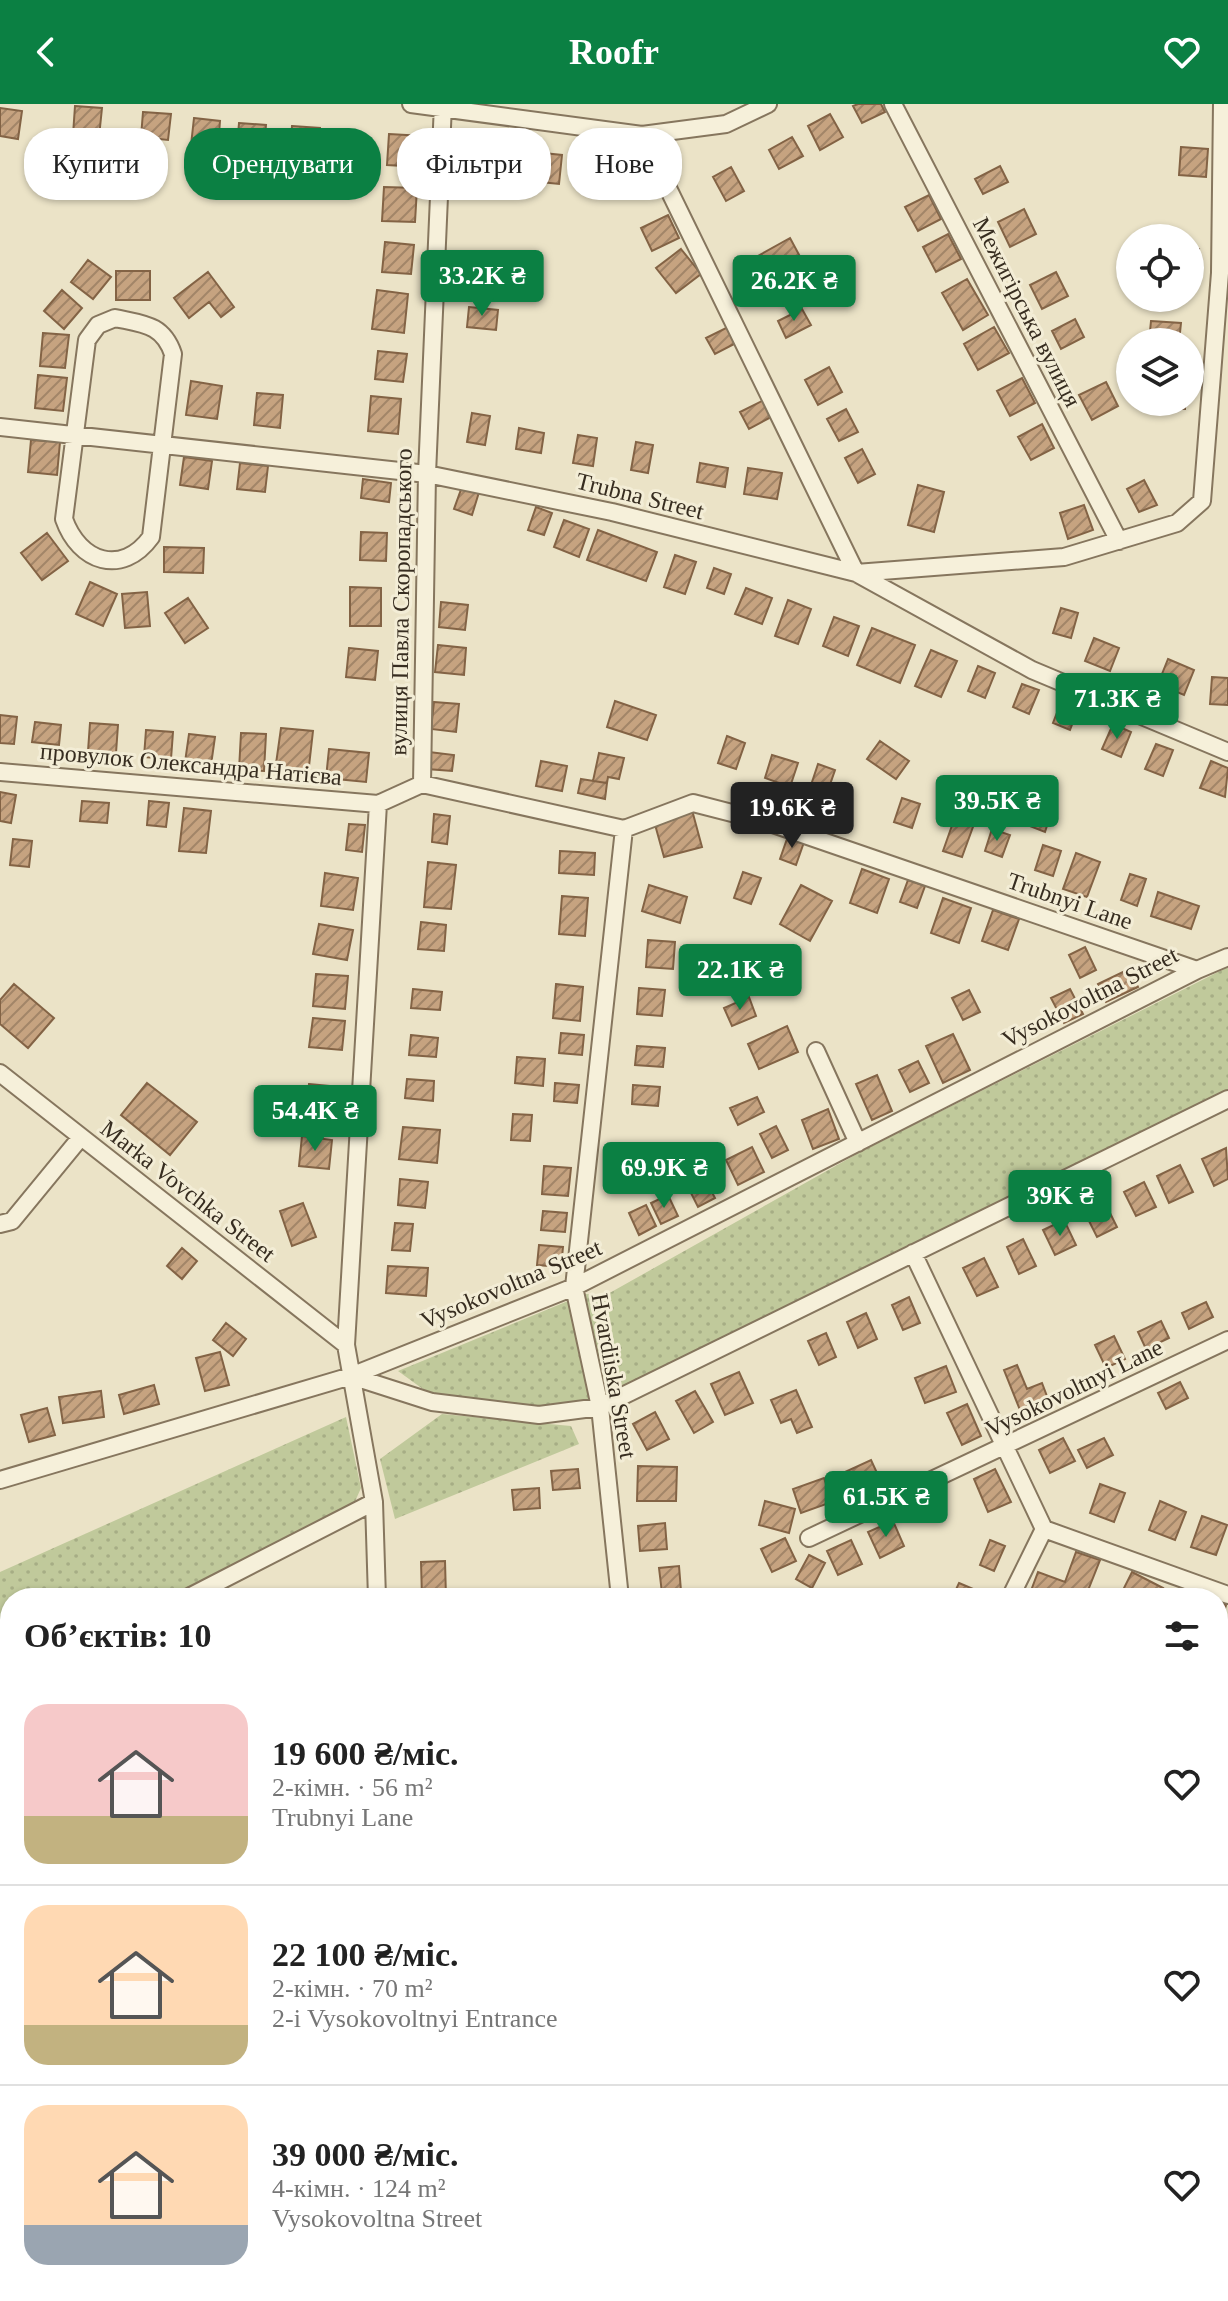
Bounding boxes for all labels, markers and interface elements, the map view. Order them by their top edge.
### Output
icon: back [24,30,68,74]
icon: heart [1160,30,1204,74]
text: Roofr [569,32,659,72]
chip: Купити [24,128,168,200]
chip: Орендувати [184,128,381,200]
chip: Фільтри [397,128,551,200]
chip: Нове [567,128,682,200]
street label: Межигірська вулиця [968,213,1086,411]
map controls [1116,224,1204,416]
button: locate [1116,224,1204,312]
pin: 33.2K ₴ [408,250,556,318]
pin: 26.2K ₴ [720,255,868,323]
text: 33.2K ₴ [439,261,525,290]
text: 26.2K ₴ [751,266,837,295]
button: layers [1116,328,1204,416]
street label: вулиця Павла Скоропадського [385,448,417,756]
street label: Trubna Street [574,468,707,524]
pin: 71.3K ₴ [1043,673,1191,741]
text: 71.3K ₴ [1074,684,1160,713]
street label: провулок Олександра Натієва [39,738,343,790]
pin: 39.5K ₴ [923,775,1071,843]
pin: 19.6K ₴ [718,782,866,850]
text: 39.5K ₴ [954,786,1040,815]
text: 19.6K ₴ [749,793,835,822]
street label: Trubnyi Lane [1004,867,1136,935]
street label: Vysokovoltna Street [998,941,1183,1053]
pin: 22.1K ₴ [666,944,814,1012]
text: 22.1K ₴ [697,955,783,984]
pin: 54.4K ₴ [241,1085,389,1153]
text: 54.4K ₴ [272,1096,358,1125]
street label: Marka Vovchka Street [96,1115,280,1267]
pin: 69.9K ₴ [590,1142,738,1210]
text: 69.9K ₴ [621,1153,707,1182]
pin: 39K ₴ [1004,1170,1116,1238]
text: 39K ₴ [1026,1181,1094,1210]
street label: Vysokovoltna Street [417,1234,606,1334]
street label: Hvardiiska Street [587,1291,641,1461]
street label: Vysokovoltnyi Lane [981,1334,1167,1442]
pin: 61.5K ₴ [812,1471,960,1539]
text: 61.5K ₴ [843,1482,929,1511]
icon: filters [1160,1614,1204,1658]
text: Об’єктів: 10 [24,1617,211,1654]
text: 19 600 ₴/міс. [272,1735,459,1772]
icon: home [88,1736,184,1832]
icon: heart [1160,1762,1204,1806]
text: 2-кімн. · 56 m² [272,1773,433,1802]
text: Trubnyi Lane [272,1803,413,1832]
text: 22 100 ₴/міс. [272,1936,459,1973]
icon: home [88,1937,184,2033]
icon: heart [1160,1963,1204,2007]
text: 2-кімн. · 70 m² [272,1974,433,2003]
text: 2-i Vysokovoltnyi Entrance [272,2004,557,2033]
text: 39 000 ₴/міс. [272,2136,459,2173]
icon: home [88,2137,184,2233]
icon: heart [1160,2163,1204,2207]
text: 4-кімн. · 124 m² [272,2174,446,2203]
text: Vysokovoltna Street [272,2204,482,2233]

